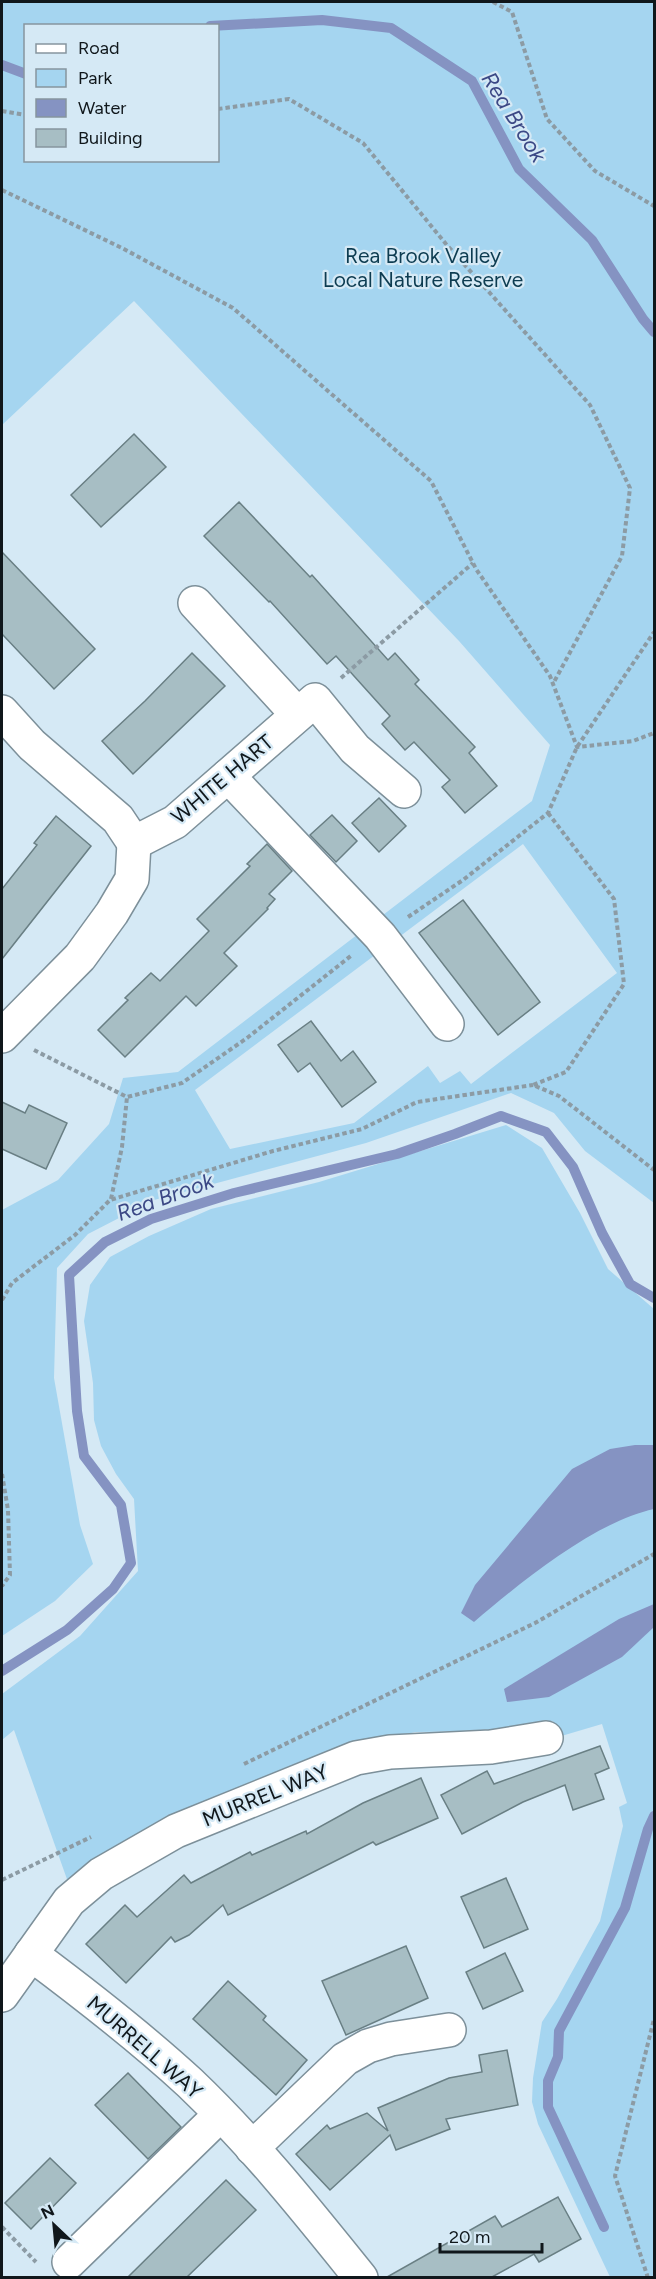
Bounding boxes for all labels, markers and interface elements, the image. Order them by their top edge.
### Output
legend [24,24,219,162]
text: Road [78,37,119,59]
text: Park [78,67,113,89]
water label: Rea Brook [476,67,553,168]
text: Water [78,97,126,119]
text: Building [78,127,143,149]
park label: Rea Brook Valley Local Nature Reserve [323,243,523,292]
street label: WHITE HART [166,729,278,829]
water label: Rea Brook [113,1167,218,1227]
street label: MURREL WAY [198,1758,332,1832]
street label: MURRELL WAY [82,1990,208,2104]
north arrow [24,2195,84,2255]
text: N [38,2201,57,2223]
scale bar [440,2216,542,2254]
text: 20 m [449,2226,490,2248]

